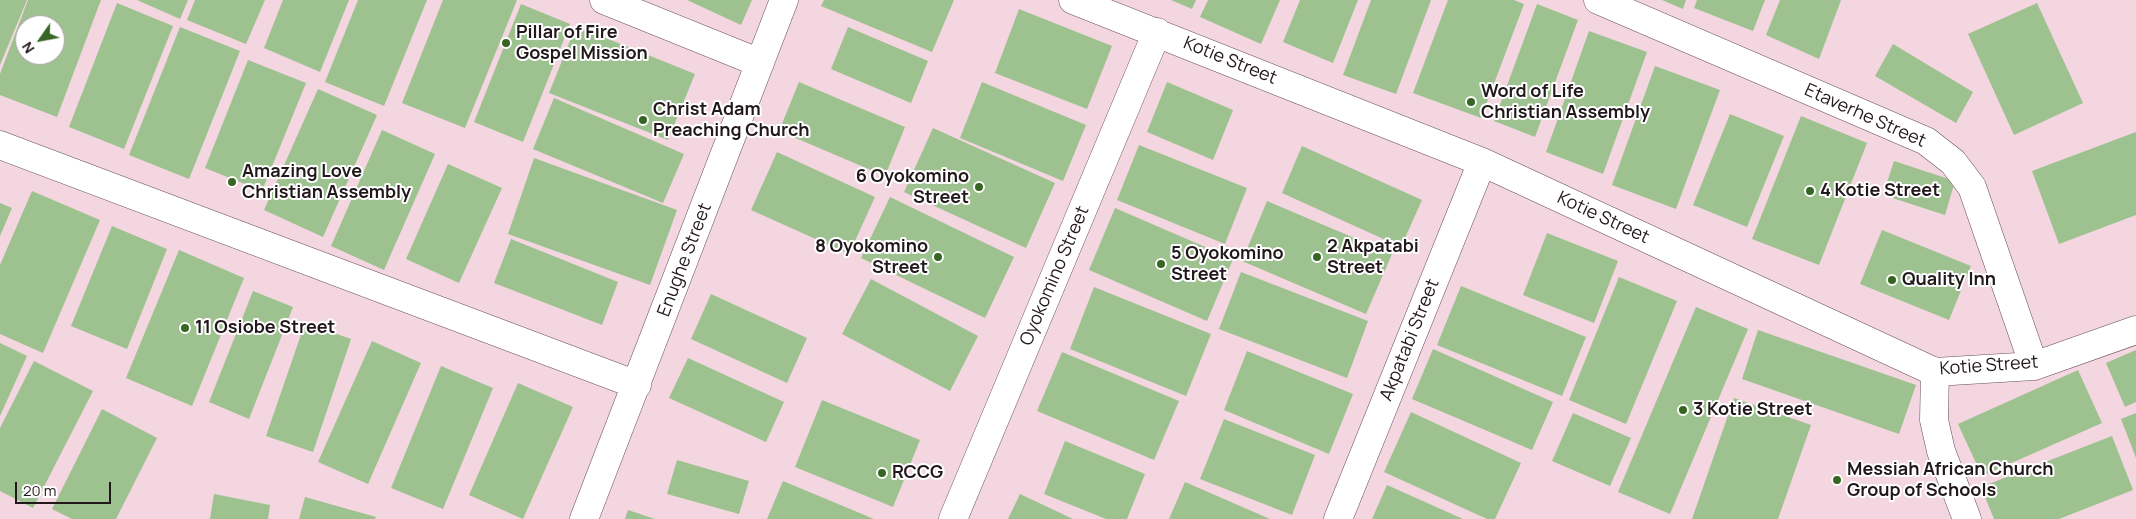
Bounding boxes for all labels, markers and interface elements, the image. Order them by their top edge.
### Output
north arrow [15,15,65,65]
place label: Pillar of Fire Gospel Mission [516,22,648,64]
street label: Kotie Street [1180,32,1280,90]
marker: Pillar of Fire Gospel Mission [500,37,512,49]
text: N [17,39,39,57]
street label: Etaverhe Street [1801,80,1929,152]
place label: Word of Life Christian Assembly [1481,81,1650,124]
marker: Word of Life Christian Assembly [1465,96,1477,108]
place label: Christ Adam Preaching Church [653,99,810,142]
marker: Christ Adam Preaching Church [637,114,649,126]
place label: Amazing Love Christian Assembly [242,161,411,203]
place label: 6 Oyokomino Street [856,166,969,208]
marker: Amazing Love Christian Assembly [226,176,238,188]
place label: 4 Kotie Street [1820,180,1940,202]
marker: 6 Oyokomino Street [973,181,985,193]
marker: 4 Kotie Street [1804,185,1816,197]
street label: Kotie Street [1554,187,1652,249]
street label: Enughe Street [653,200,717,320]
street label: Oyokomino Street [1016,203,1094,349]
place label: 8 Oyokomino Street [815,236,928,278]
place label: 2 Akpatabi Street [1327,236,1419,278]
place label: 5 Oyokomino Street [1171,243,1284,286]
marker: 8 Oyokomino Street [932,251,944,263]
marker: 2 Akpatabi Street [1311,251,1323,263]
marker: 5 Oyokomino Street [1155,258,1167,270]
place label: Quality Inn [1902,269,1996,291]
marker: Quality Inn [1886,274,1898,286]
street label: Akpatabi Street [1376,276,1444,404]
place label: 11 Osiobe Street [195,317,335,339]
marker: 11 Osiobe Street [179,322,191,334]
street label: Kotie Street [1939,352,2039,380]
place label: 3 Kotie Street [1693,399,1812,421]
marker: 3 Kotie Street [1677,404,1689,416]
place label: Messiah African Church Group of Schools [1847,459,2054,502]
place label: RCCG [892,462,943,484]
marker: RCCG [876,467,888,479]
scale bar [18,472,114,504]
marker: Messiah African Church Group of Schools [1831,474,1843,486]
text: 20 m [23,480,56,501]

